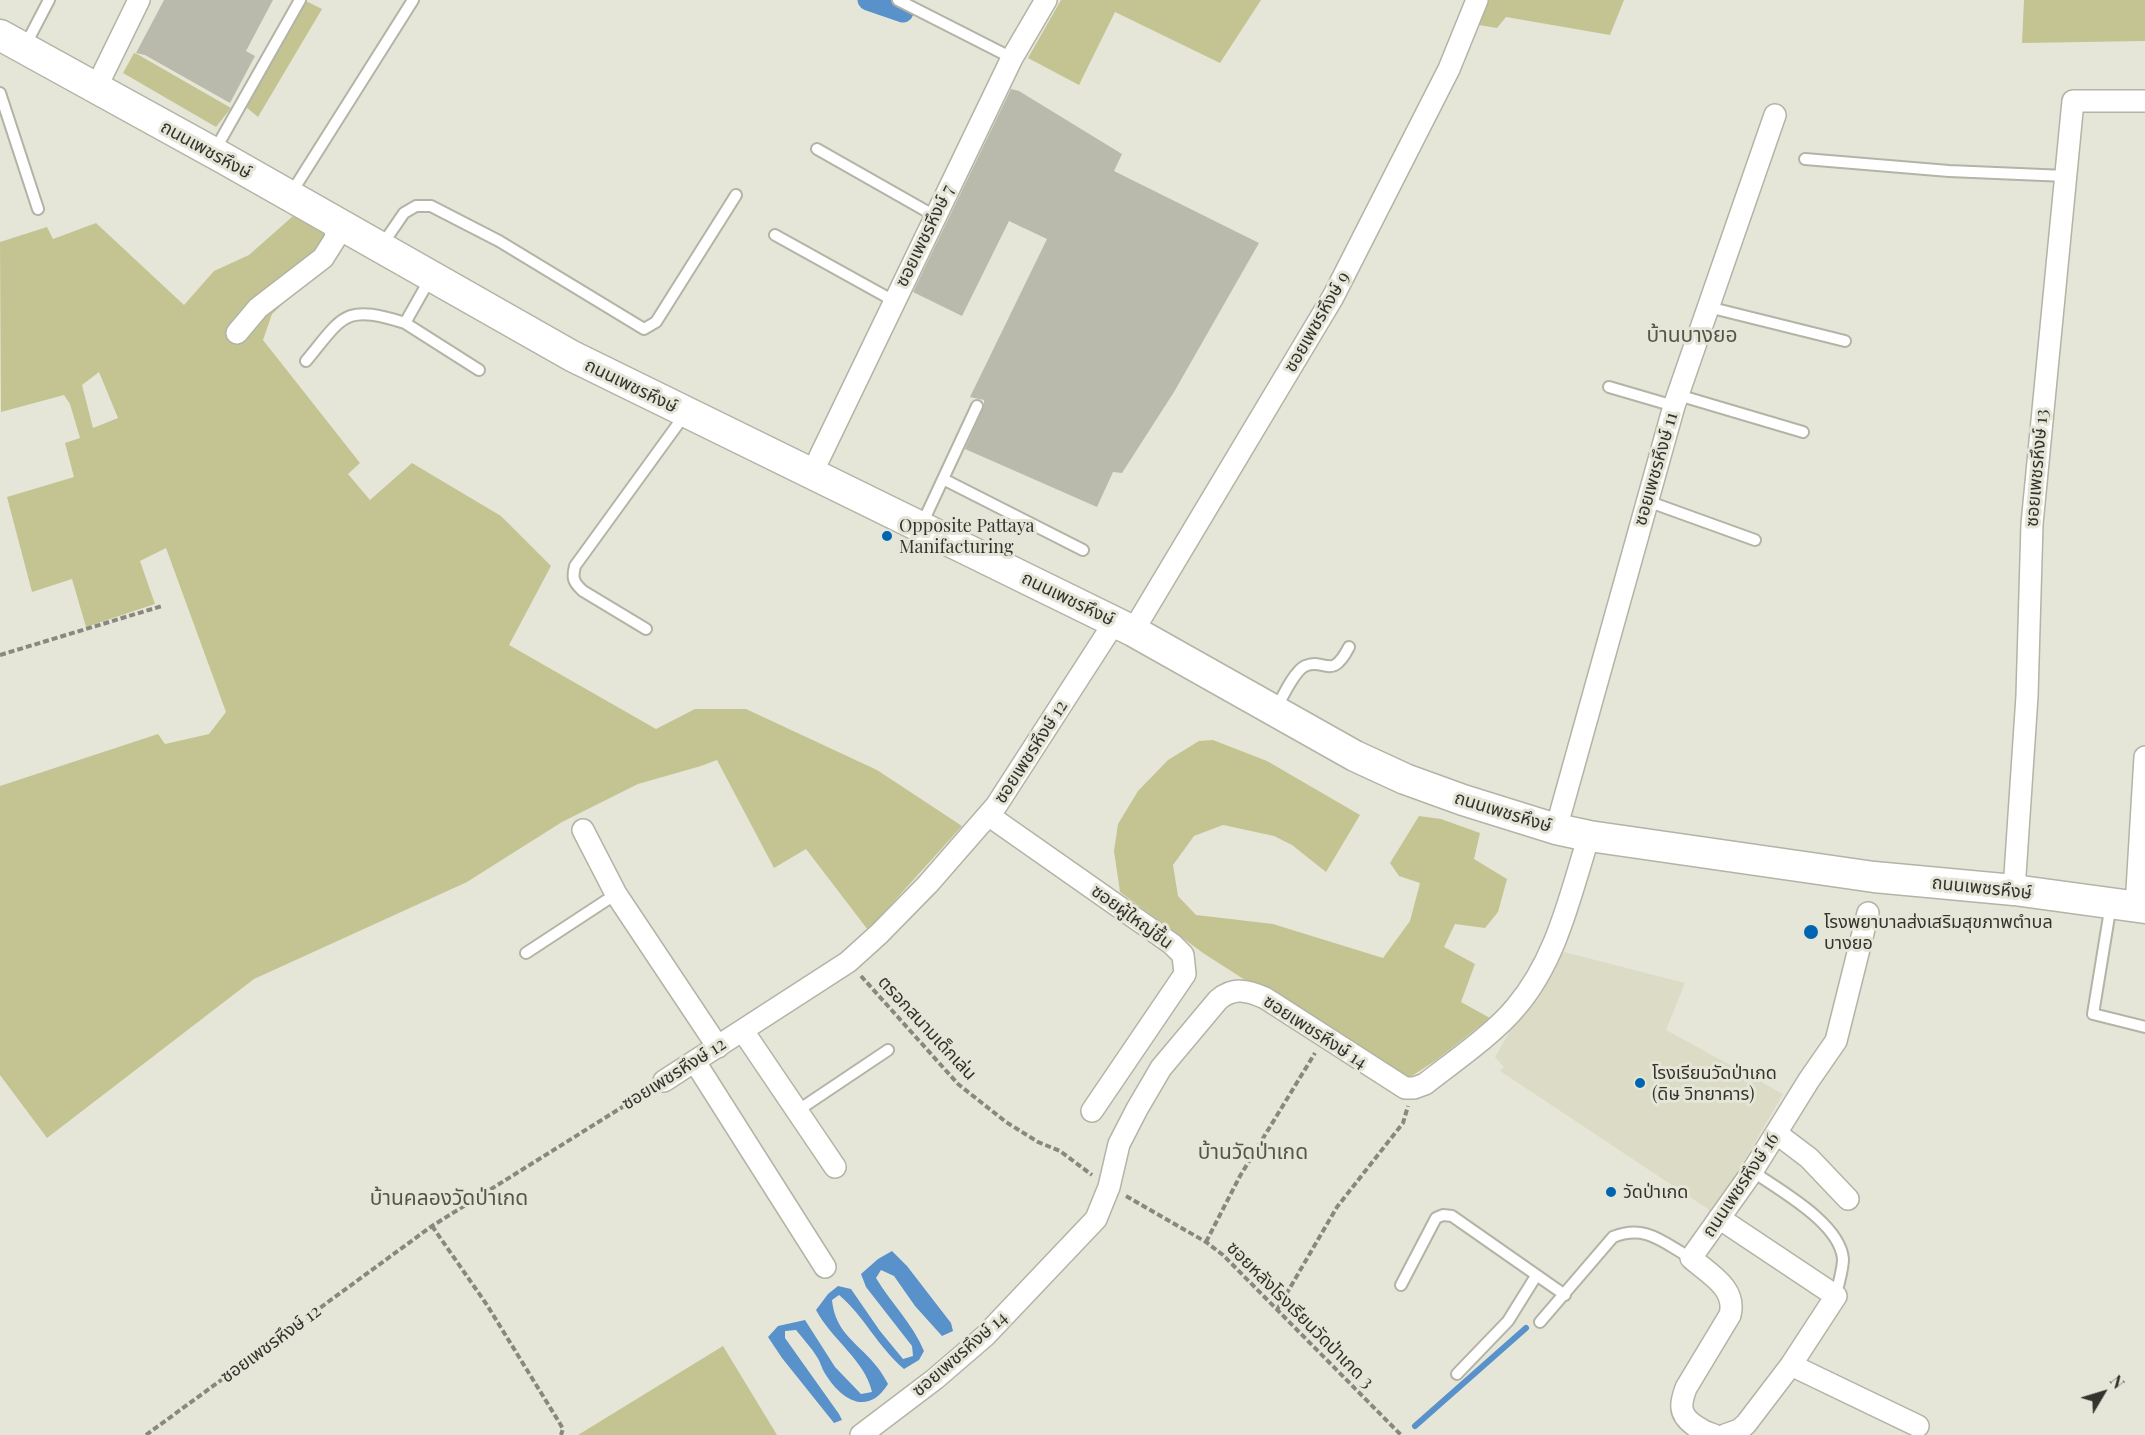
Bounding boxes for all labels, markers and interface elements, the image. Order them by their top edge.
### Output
street label: ถนนเพชรหึงษ์ [157,116,255,184]
street label: ซอยเพชรหึงษ์ 7 [891,182,959,290]
street label: ซอยเพชรหึงษ์ 9 [1279,268,1355,376]
district label: บ้านบางยอ [1646,322,1738,348]
street label: ถนนเพชรหึงษ์ [581,354,681,418]
street label: ซอยเพชรหึงษ์ 13 [2021,408,2053,528]
street label: ซอยเพชรหึงษ์ 11 [1630,410,1682,528]
place label: Opposite Pattaya Manifacturing [899,515,1035,558]
marker: Opposite Pattaya Manifacturing [880,529,894,543]
street label: ถนนเพชรหึงษ์ [1018,567,1118,631]
street label: ซอยเพชรหึงษ์ 12 [990,696,1072,808]
street label: ถนนเพชรหึงษ์ [1452,787,1554,837]
street label: ถนนเพชรหึงษ์ [1931,872,2033,904]
street label: ซอยผู้ใหญ่ชื้น [1087,880,1177,954]
place label: โรงพยาบาลส่งเสริมสุขภาพตำบล บางยอ [1824,911,2053,954]
marker: โรงพยาบาลส่งเสริมสุขภาพตำบล บางยอ [1802,923,1820,941]
street label: ตรอกสนามเด็กเล่น [873,971,981,1085]
street label: ซอยเพชรหึงษ์ 14 [1259,991,1371,1073]
street label: ซอยเพชรหึงษ์ 12 [618,1033,730,1115]
place label: โรงเรียนวัดป่าเกด (ดิษ วิทยาคาร) [1652,1062,1777,1104]
marker: โรงเรียนวัดป่าเกด (ดิษ วิทยาคาร) [1633,1076,1647,1090]
street label: ถนนเพชรหึงษ์ 16 [1698,1129,1784,1241]
district label: บ้านวัดป่าเกด [1198,1139,1308,1165]
place label: วัดป่าเกด [1623,1181,1688,1203]
district label: บ้านคลองวัดป่าเกด [370,1185,528,1211]
marker: วัดป่าเกด [1604,1185,1618,1199]
street label: ซอยหลังโรงเรียนวัดป่าเกด 3 [1222,1237,1378,1393]
street label: ซอยเพชรหึงษ์ 12 [217,1300,325,1388]
street label: ซอยเพชรหึงษ์ 14 [908,1307,1012,1401]
north arrow [2073,1363,2133,1423]
text: N [2106,1371,2129,1393]

